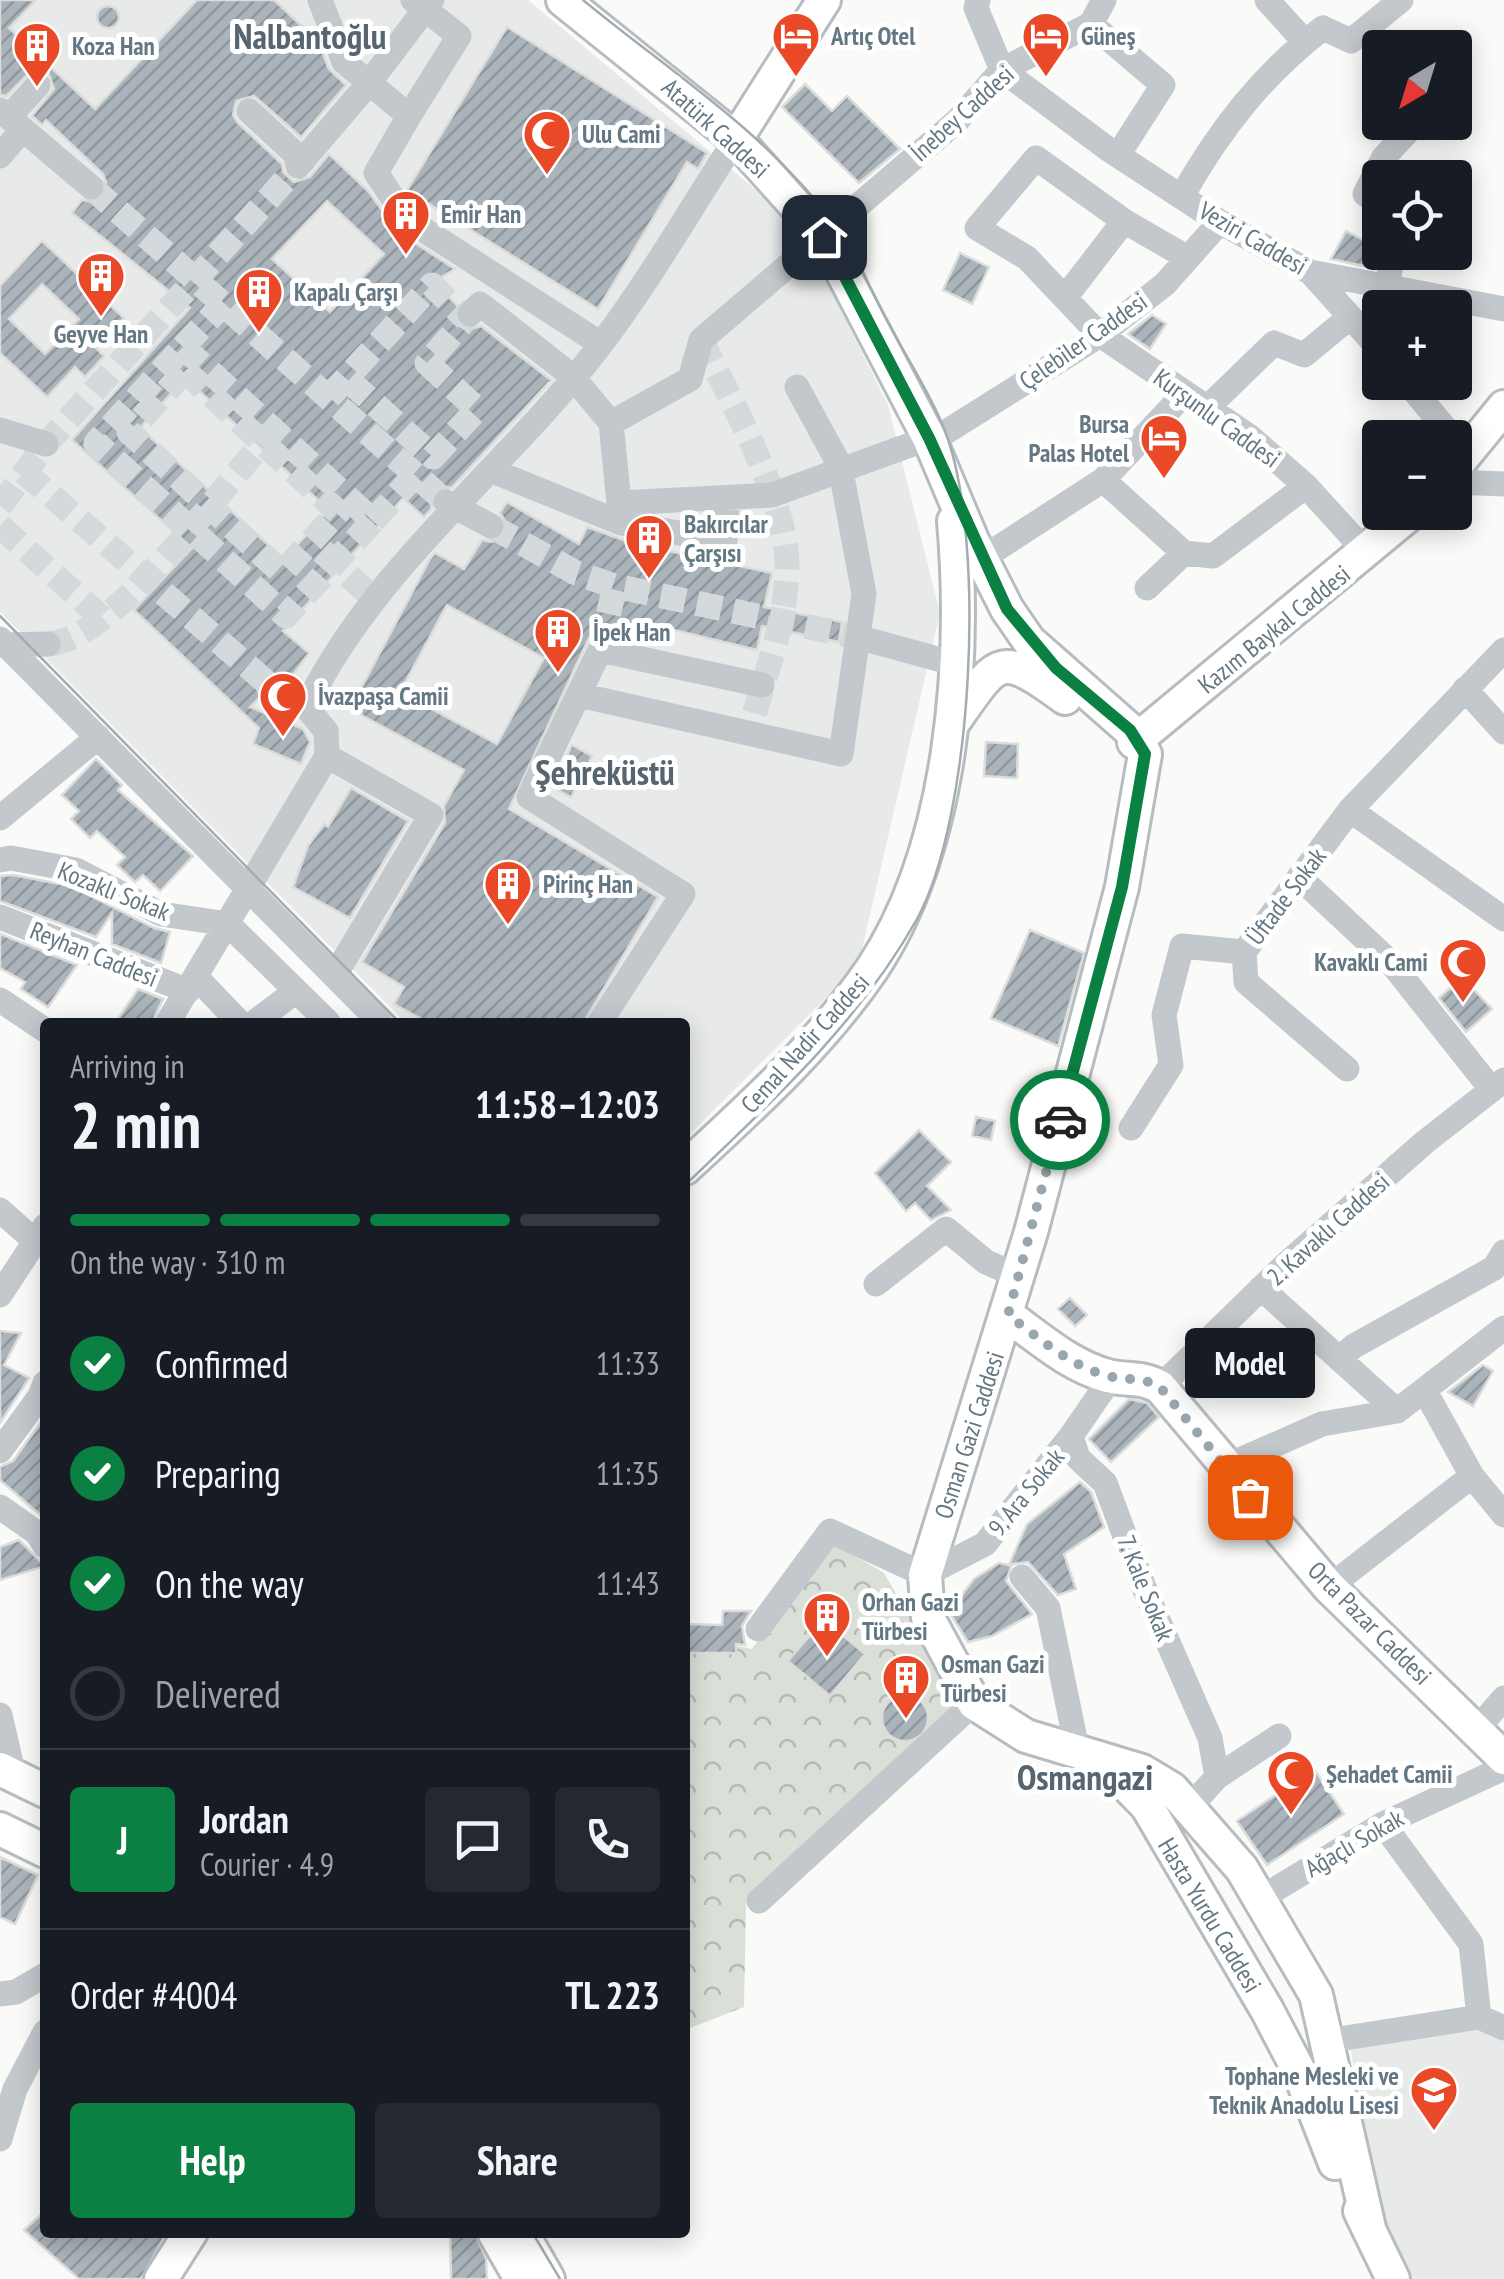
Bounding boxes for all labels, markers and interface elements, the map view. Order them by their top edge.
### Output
hotel icon: Artıç Otel [770,10,822,78]
hotel icon: Güneş [1020,10,1072,78]
district label: Nalbantoğlu [234,13,386,59]
building icon: Koza Han [11,20,63,88]
place label: Artıç Otel [830,20,916,52]
place label: Güneş [1081,20,1136,52]
place label: Koza Han [72,30,155,62]
north arrow [1362,30,1472,140]
map controls [1362,30,1472,530]
street label: İnebey Caddesi [903,58,1021,168]
street label: Atatürk Caddesi [655,71,777,185]
mosque icon: Ulu Cami [521,108,573,176]
place label: Ulu Cami [582,118,661,150]
button: locate [1362,160,1472,270]
building icon: Emir Han [380,188,432,256]
street label: Veziri Caddesi [1192,194,1313,282]
pin [782,195,867,280]
place label: Emir Han [441,198,521,230]
icon: home [797,210,852,265]
building icon: Geyve Han [75,250,127,318]
building icon: Kapalı Çarşı [233,266,285,334]
place label: Kapalı Çarşı [294,276,398,308]
street label: Çelebiler Caddesi [1013,285,1153,397]
button: + [1362,290,1472,400]
place label: Geyve Han [54,318,148,350]
street label: Kurşunlu Caddesi [1147,361,1287,475]
place label: Bursa Palas Hotel [1029,408,1130,469]
hotel icon: Bursa Palas Hotel [1138,412,1190,480]
button: − [1362,420,1472,530]
place label: Bakırcılar Çarşısı [684,508,769,569]
building icon: Bakırcılar Çarşısı [623,512,675,580]
street label: Kazım Baykal Caddesi [1191,558,1357,700]
building icon: İpek Han [532,606,584,674]
place label: İpek Han [593,616,671,648]
mosque icon: İvazpaşa Camii [257,670,309,738]
place label: İvazpaşa Camii [318,680,449,712]
district label: Şehreküstü [535,749,675,795]
street label: Üftade Sokak [1239,841,1333,951]
street label: Kozaklı Sokak [53,854,175,928]
building icon: Pirinç Han [482,858,534,926]
place label: Pirinç Han [543,868,633,900]
street label: Reyhan Caddesi [26,914,162,994]
mosque icon: Kavaklı Cami [1437,936,1489,1004]
place label: Kavaklı Cami [1314,946,1428,978]
street label: Cemal Nadir Caddesi [734,966,876,1120]
text: Arriving in [70,1045,185,1087]
courier [1010,1070,1110,1170]
text: 11:58–12:03 [475,1079,660,1128]
text: 2 min [70,1082,201,1166]
icon: car [1033,1093,1088,1148]
street label: 2. Kavaklı Caddesi [1260,1166,1396,1292]
text: On the way · 310 m [70,1241,285,1283]
callout: Model [1185,1327,1315,1397]
icon: check [70,1336,125,1391]
text: Confirmed [155,1339,288,1388]
text: 11:33 [596,1342,660,1384]
text: Model [1214,1342,1286,1384]
street label: Osman Gazi Caddesi [927,1347,1011,1523]
street label: 9. Ara Sokak [981,1441,1071,1542]
icon: check [70,1446,125,1501]
text: Preparing [155,1449,281,1498]
text: 11:35 [596,1452,660,1494]
pin [1208,1455,1293,1540]
icon: bag [1223,1470,1278,1525]
street label: 7. Kale Sokak [1110,1530,1182,1646]
street label: Orta Pazar Caddesi [1301,1554,1439,1692]
icon: check [70,1556,125,1611]
text: On the way [155,1559,303,1608]
text: 11:43 [596,1562,660,1604]
place label: Orhan Gazi Türbesi [862,1586,959,1647]
building icon: Orhan Gazi Türbesi [801,1590,853,1658]
place label: Osman Gazi Türbesi [941,1648,1045,1709]
building icon: Osman Gazi Türbesi [880,1652,932,1720]
text: Delivered [155,1669,281,1718]
mosque icon: Şehadet Camii [1265,1748,1317,1816]
district label: Osmangazi [1017,1754,1153,1800]
place label: Şehadet Camii [1326,1758,1453,1790]
button: chat [425,1787,530,1892]
button: phone [555,1787,660,1892]
text: Jordan [200,1794,289,1843]
street label: Ağaçlı Sokak [1299,1802,1409,1884]
text: J [117,1815,128,1864]
street label: Hasta Yurdu Caddesi [1151,1832,1269,1998]
text: Courier · 4.9 [200,1843,334,1885]
text: Order #4004 [70,1970,237,2019]
text: TL 223 [565,1970,660,2019]
place label: Tophane Mesleki ve Teknik Anadolu Lisesi [1209,2060,1399,2121]
school or university icon: Tophane Mesleki ve Teknik Anadolu Lisesi [1408,2064,1460,2132]
button: Help [70,2103,355,2218]
button: Share [375,2103,660,2218]

